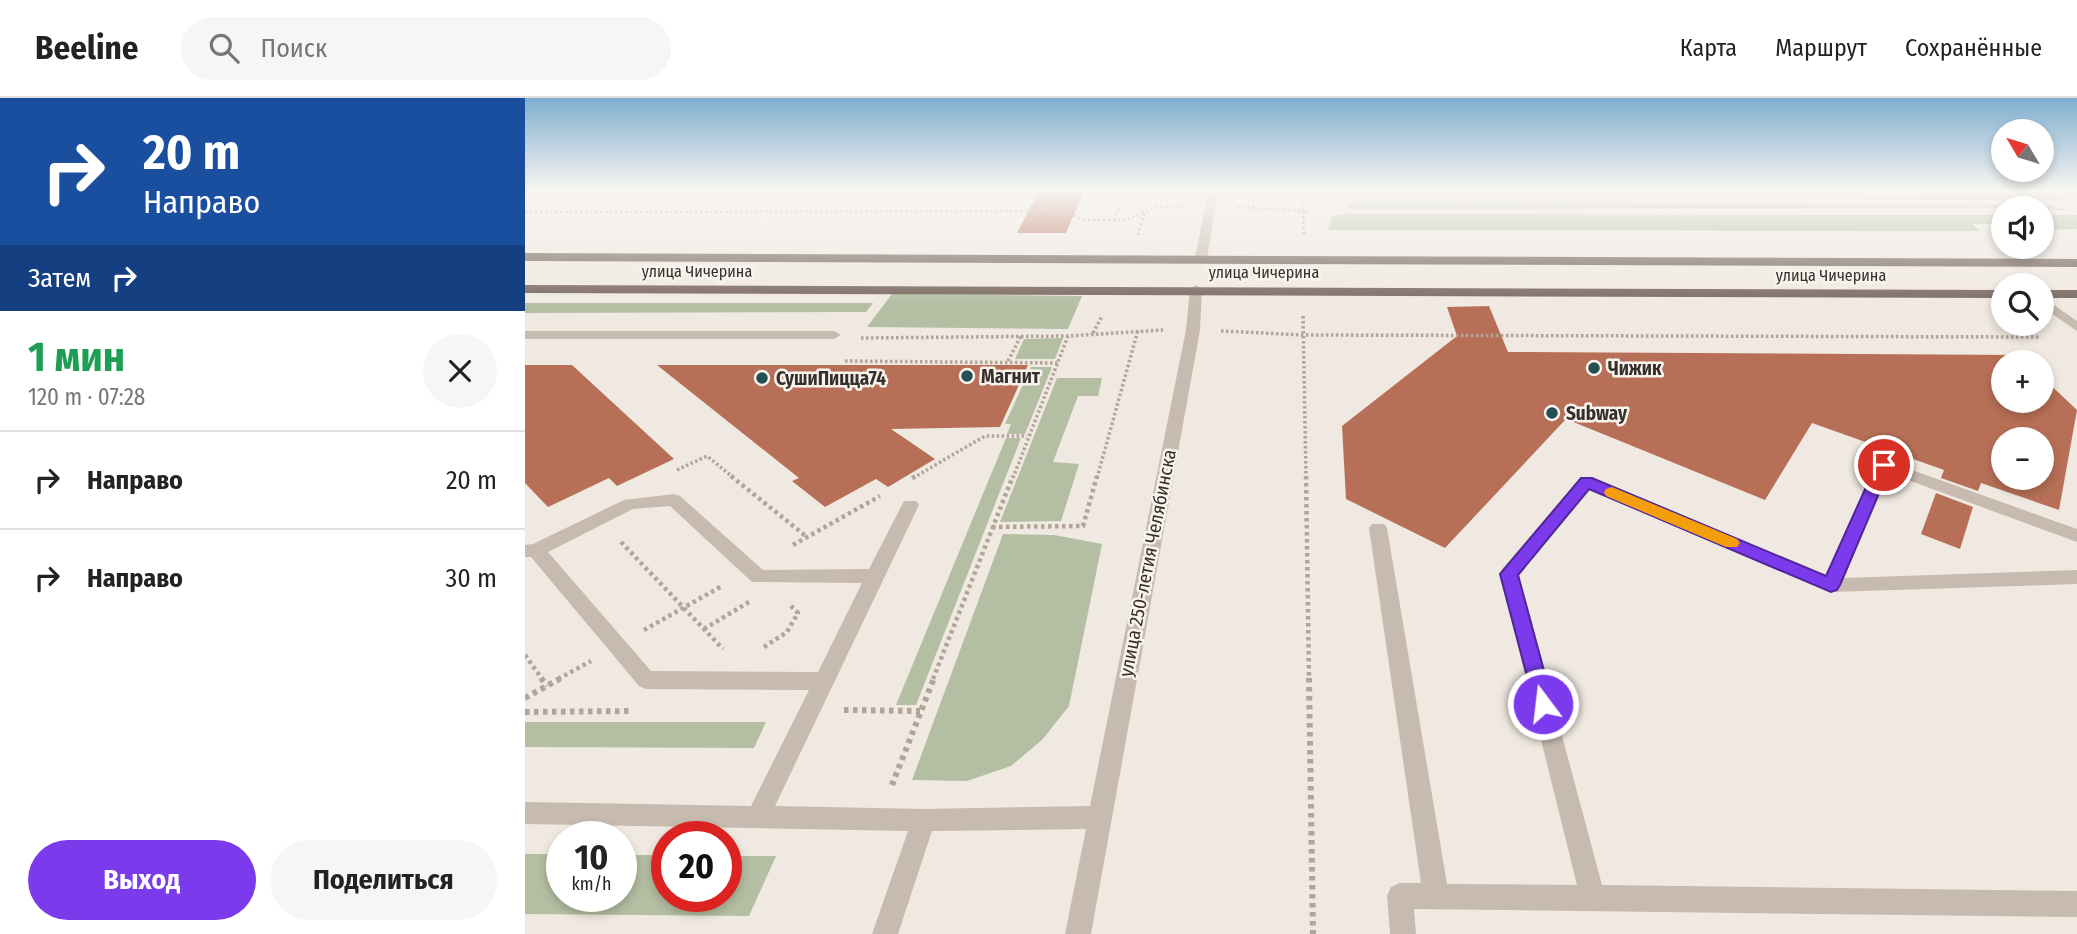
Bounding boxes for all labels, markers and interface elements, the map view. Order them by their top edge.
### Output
search box [181,17,671,80]
text: Beeline [35,28,139,68]
icon: search [205,29,243,67]
text: Поиск [261,33,327,64]
text: Карта [1680,34,1737,62]
text: Маршрут [1775,34,1867,62]
text: Сохранённые [1905,34,2042,62]
north arrow [1991,119,2055,182]
map controls [1991,119,2054,490]
text: 20 m [143,123,240,182]
icon: right [28,126,119,217]
text: Направо [143,183,260,221]
button: sound [1991,196,2054,259]
icon: right [105,259,143,297]
street label: улица Чичерина [642,262,752,281]
text: Затем [28,263,91,294]
street label: улица Чичерина [1209,263,1319,282]
street label: улица Чичерина [1776,266,1886,285]
button: search [1991,273,2054,336]
text: 1 мин [28,332,125,382]
button: close [423,334,497,408]
button: + [1991,350,2054,413]
place label: Чижик [1608,357,1662,380]
marker: Чижик [1586,360,1602,376]
place label: Магнит [981,365,1041,388]
place label: СушиПицца74 [776,367,886,390]
marker: Магнит [959,368,975,384]
marker: СушиПицца74 [754,370,770,386]
text: 120 m · 07:28 [28,383,145,411]
place label: Subway [1566,402,1628,425]
marker: Subway [1544,405,1560,421]
button: − [1991,427,2054,490]
pin [1854,435,1914,495]
icon: arrive [1865,446,1903,484]
street label: улица 250-летия Челябинска [1114,447,1181,679]
icon: right [28,461,66,499]
text: Направо [87,465,183,496]
text: 20 m [446,465,497,496]
icon: right [28,559,66,597]
text: Направо [87,563,183,594]
text: 30 m [446,563,497,594]
position arrow [1506,667,1580,741]
speed limit sign: 20 [651,821,742,912]
text: 10 [575,836,608,878]
button: Выход [28,840,256,920]
button: Поделиться [270,840,497,920]
text: km/h [571,873,612,895]

